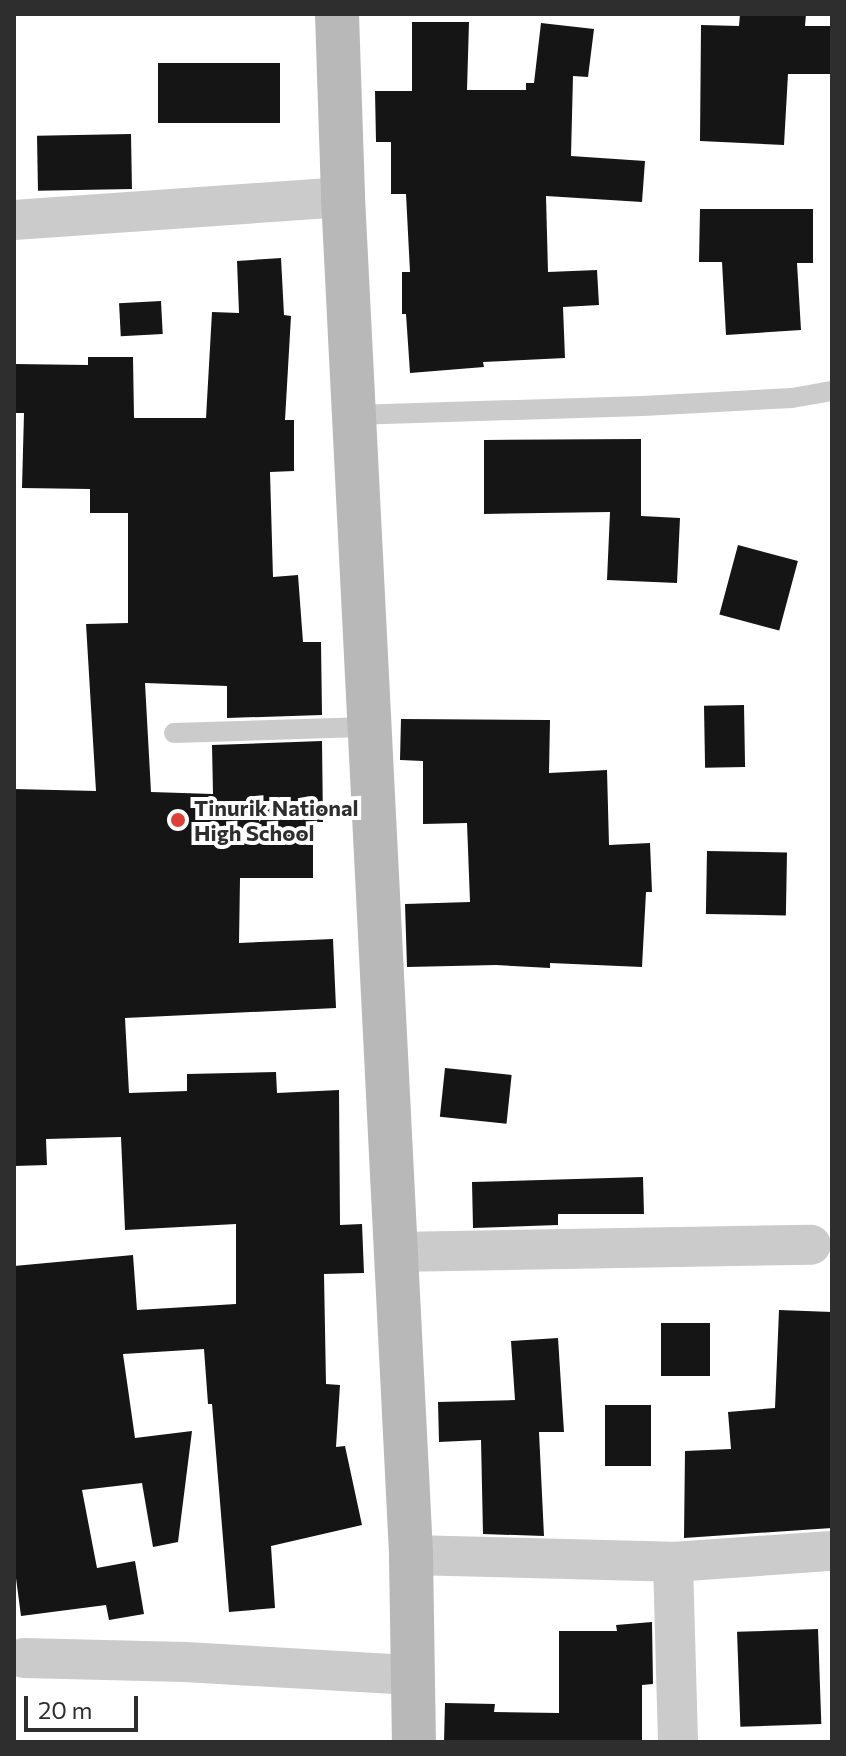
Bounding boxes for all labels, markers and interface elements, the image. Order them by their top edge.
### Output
place label: Tinurik National High School [194,794,359,846]
marker: Tinurik National High School [169,811,187,829]
scale bar [28,1680,142,1730]
text: 20 m [38,1695,92,1724]

